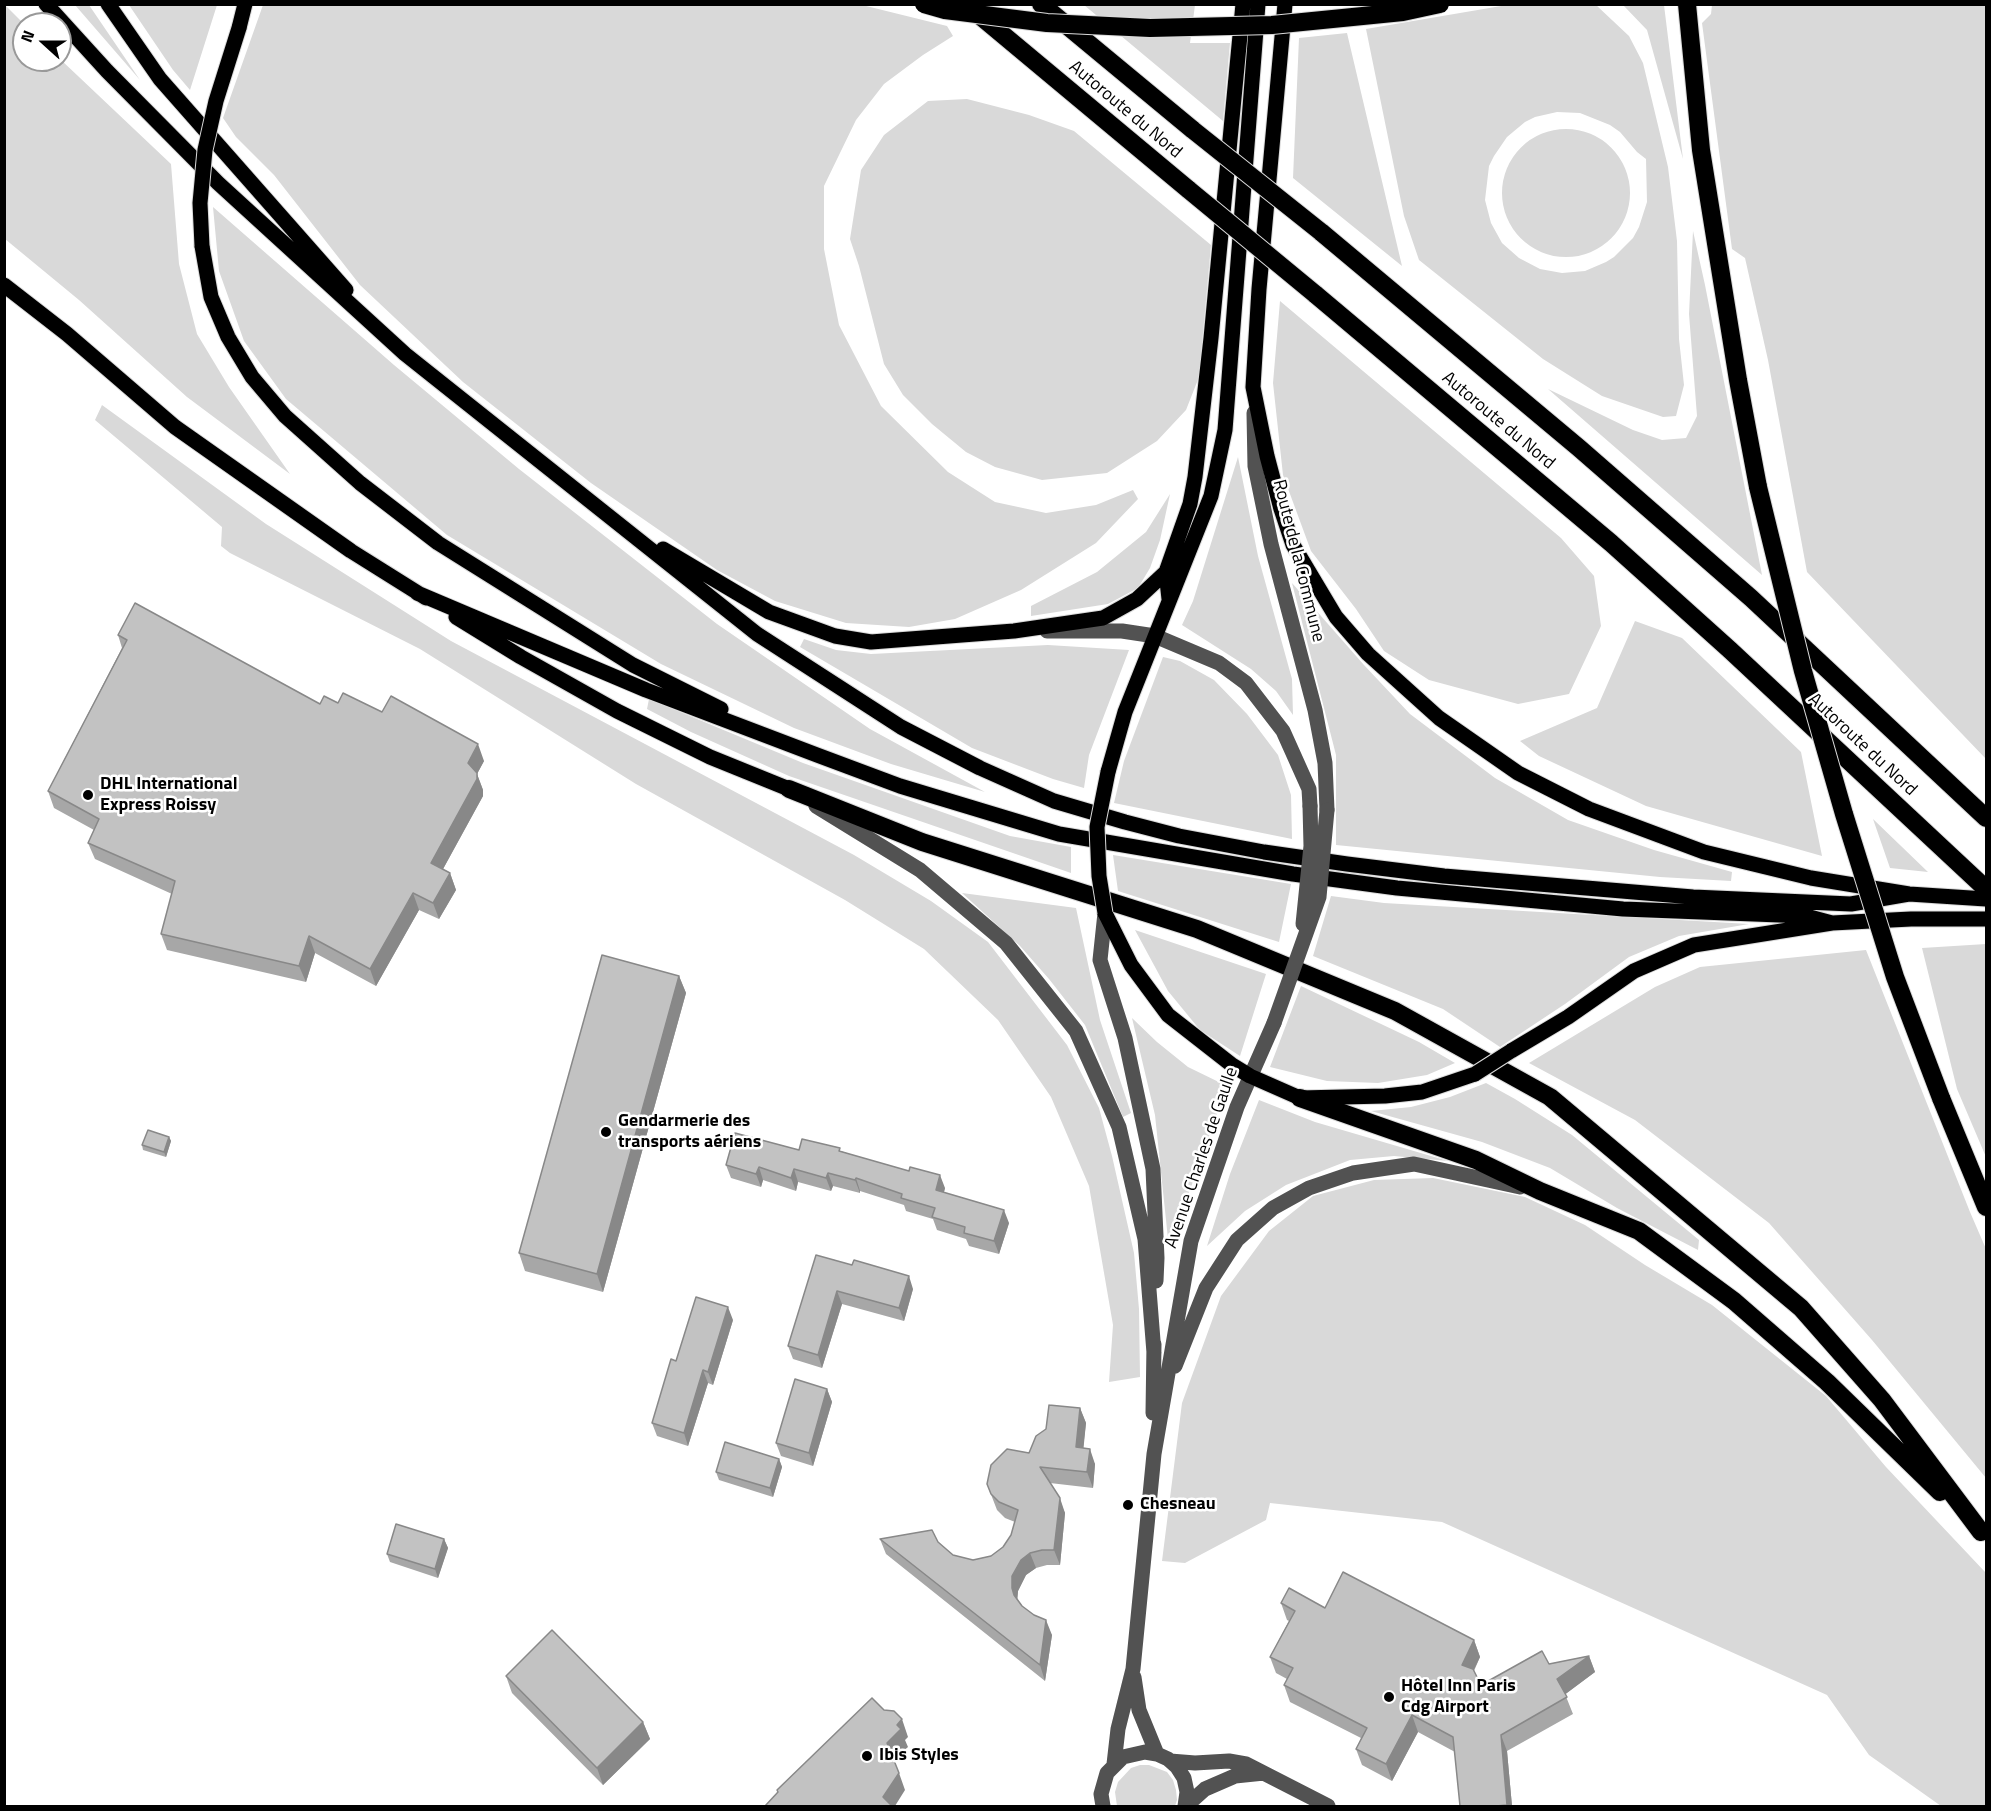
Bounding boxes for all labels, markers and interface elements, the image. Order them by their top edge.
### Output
north arrow [12,12,72,72]
text: N [14,27,40,46]
street label: Autoroute du Nord [1064,56,1186,164]
street label: Autoroute du Nord [1437,367,1559,475]
street label: Route de la Commune [1267,478,1329,644]
street label: Autoroute du Nord [1803,689,1921,801]
place label: DHL International Express Roissy [100,774,238,816]
marker: DHL International Express Roissy [81,788,95,802]
street label: Avenue Charles de Gaulle [1161,1065,1243,1251]
place label: Gendarmerie des transports aériens [618,1111,761,1154]
marker: Gendarmerie des transports aériens [599,1125,613,1139]
place label: Chesneau [1140,1494,1216,1516]
marker: Chesneau [1121,1498,1135,1512]
place label: Hôtel Inn Paris Cdg Airport [1401,1676,1516,1718]
marker: Hôtel Inn Paris Cdg Airport [1382,1690,1396,1704]
place label: Ibis Styles [879,1745,959,1767]
marker: Ibis Styles [860,1749,874,1763]

